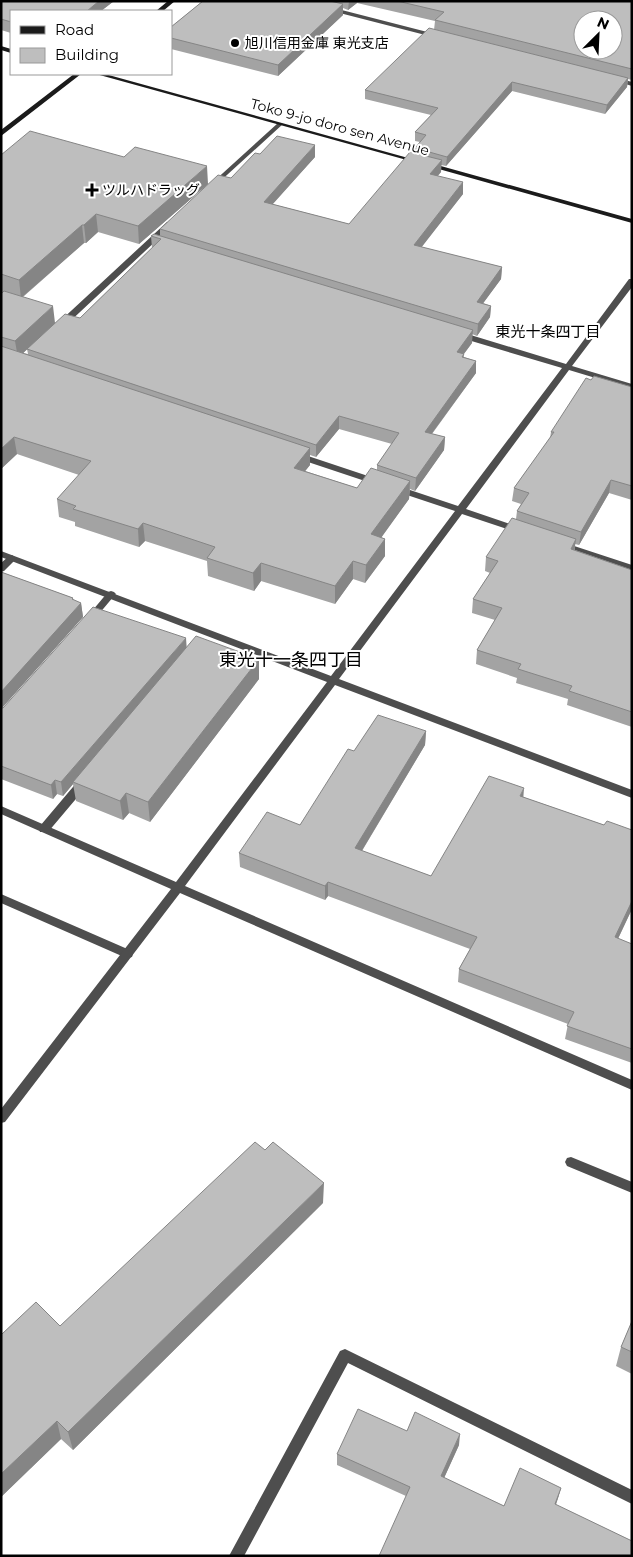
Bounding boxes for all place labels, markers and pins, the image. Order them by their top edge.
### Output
place label: 旭川信用金庫 東光支店 [245,34,389,52]
marker: 旭川信用金庫 東光支店 [229,37,241,49]
place label: ツルハドラッグ [102,181,200,199]
marker: ツルハドラッグ [86,184,98,196]

